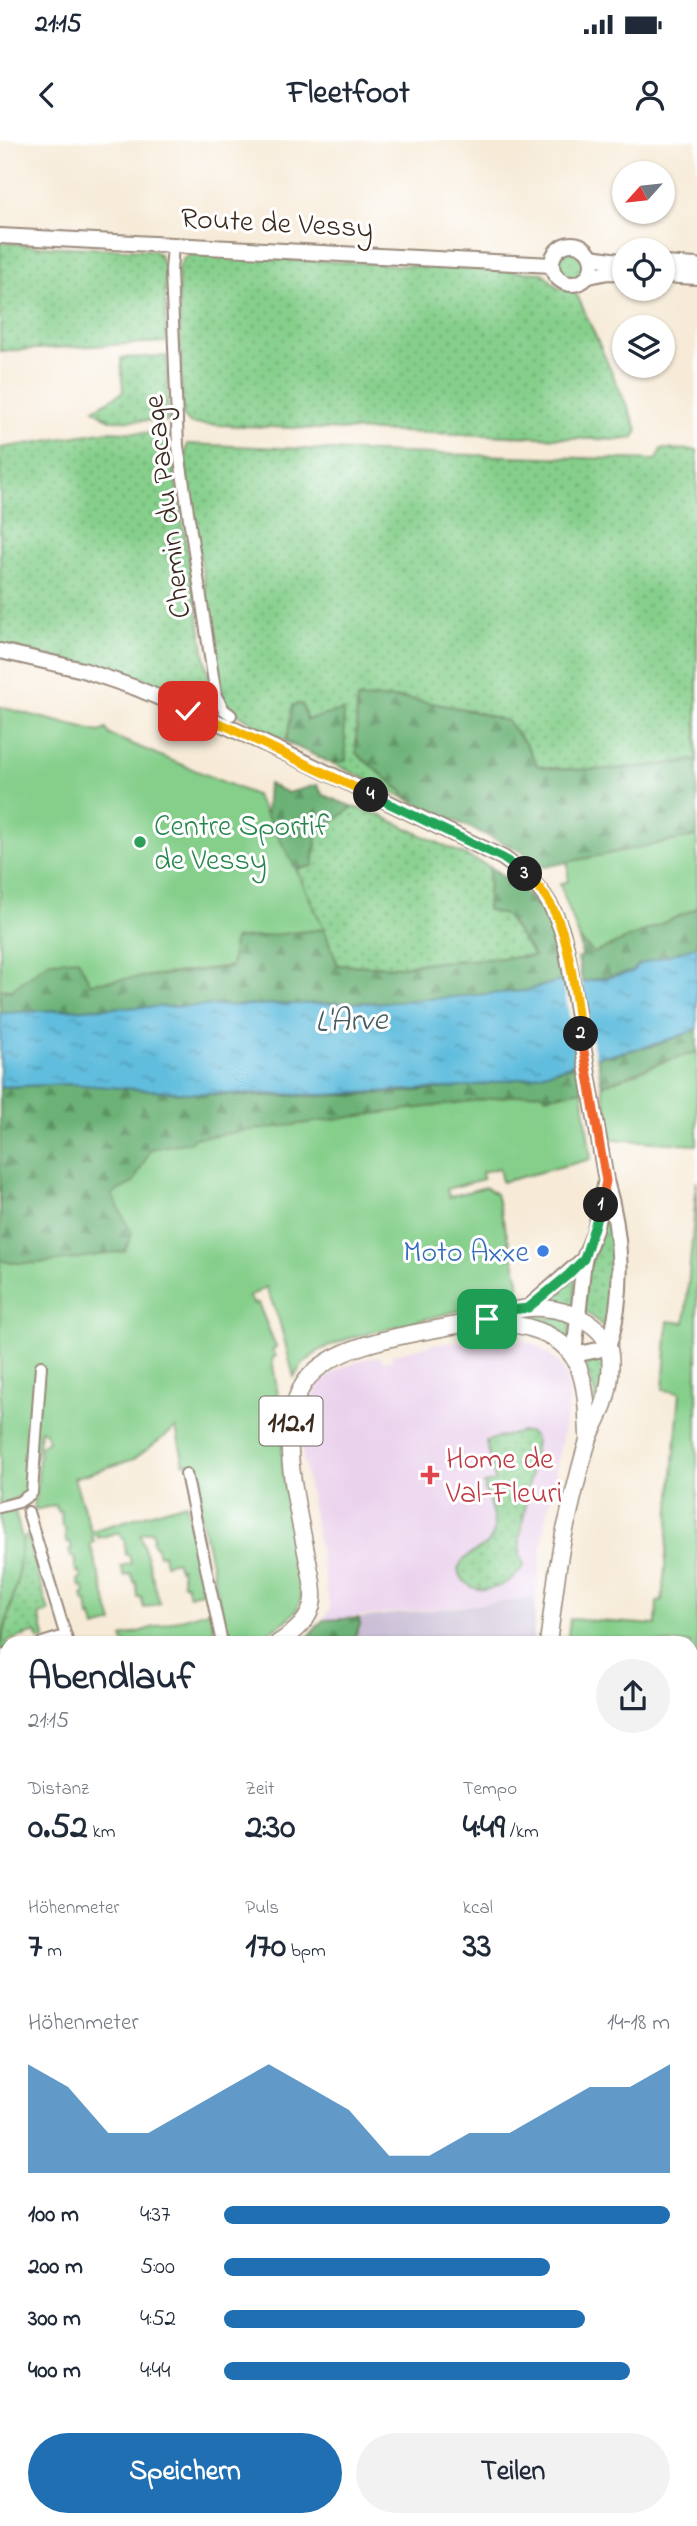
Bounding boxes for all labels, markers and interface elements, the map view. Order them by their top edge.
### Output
text: 21:15 [35,6,82,44]
text: Fleetfoot [287,71,410,118]
icon: back [28,76,66,114]
icon: person [631,76,669,114]
north arrow [612,161,676,224]
map controls [612,161,675,378]
street label: Route de Vessy [179,198,374,252]
button: locate [612,238,675,301]
button: layers [612,315,675,378]
street label: Chemin du Pacage [133,392,205,621]
pin [158,681,218,741]
icon: check [169,692,207,730]
pin: 4 [354,778,388,812]
text: 4 [367,781,374,808]
place label: Centre Sportif de Vessy [154,806,329,884]
marker: Centre Sportif de Vessy [132,834,148,850]
pin: 3 [508,856,542,892]
text: 3 [521,860,528,887]
water label: L'Arve [314,998,390,1047]
pin: 2 [564,1016,598,1052]
text: 2 [576,1020,585,1047]
pin: 1 [584,1188,618,1222]
text: 1 [597,1191,604,1218]
place label: Moto Axxe [403,1232,530,1276]
marker: Moto Axxe [535,1243,551,1259]
pin [457,1289,517,1349]
icon: arrive [468,1300,506,1338]
road number: 112.1 [260,1396,322,1446]
place label: Home de Val-Fleuri [445,1439,562,1517]
marker: Home de Val-Fleuri [420,1465,440,1485]
text: Abendlauf [28,1651,195,1707]
button: share [596,1659,670,1733]
text: 21:15 [28,1705,69,1738]
text: Distanz [28,1776,89,1803]
text: Zeit [245,1776,274,1803]
text: Tempo [463,1776,517,1803]
text: 0.52 [28,1803,88,1854]
text: 2:30 [245,1803,295,1854]
text: 4:49 [463,1803,505,1854]
text: km [88,1819,116,1846]
text: /km [505,1819,539,1846]
text: Höhenmeter [28,1895,119,1922]
text: Puls [245,1895,279,1922]
text: kcal [463,1895,493,1922]
text: 7 [28,1922,42,1973]
text: 170 [245,1922,286,1973]
text: 33 [463,1922,492,1973]
text: m [42,1938,62,1965]
text: bpm [286,1938,326,1965]
text: Höhenmeter [28,2007,139,2040]
text: 14–18 m [607,2007,670,2040]
text: 100 m [28,2199,79,2232]
text: 4:37 [140,2199,170,2232]
text: 200 m [28,2251,83,2284]
text: 5:00 [140,2251,175,2284]
text: 300 m [28,2303,81,2336]
text: 4:52 [140,2303,176,2336]
text: 400 m [28,2355,81,2388]
text: 4:44 [140,2355,170,2388]
button: Speichern [28,2433,342,2513]
button: Teilen [356,2433,670,2513]

